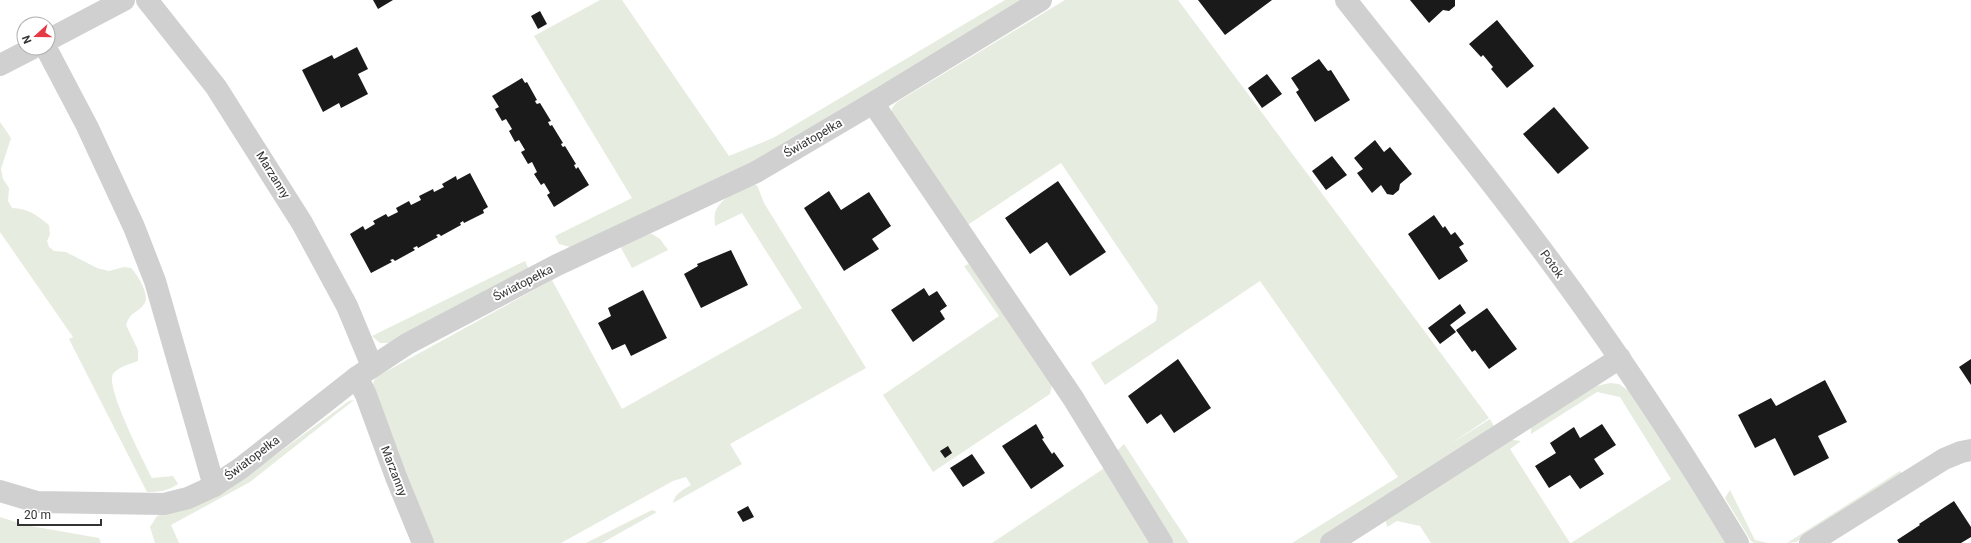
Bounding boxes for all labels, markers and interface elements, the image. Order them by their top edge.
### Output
north arrow [16,16,56,56]
text: N [20,33,35,45]
street label: Światopełka [781,115,845,160]
street label: Marzanny [253,149,293,201]
street label: Potok [1537,247,1567,281]
street label: Światopełka [490,261,555,304]
street label: Światopełka [221,432,282,483]
street label: Marzanny [378,444,410,498]
scale bar [18,501,101,527]
text: 20 m [24,508,51,522]

